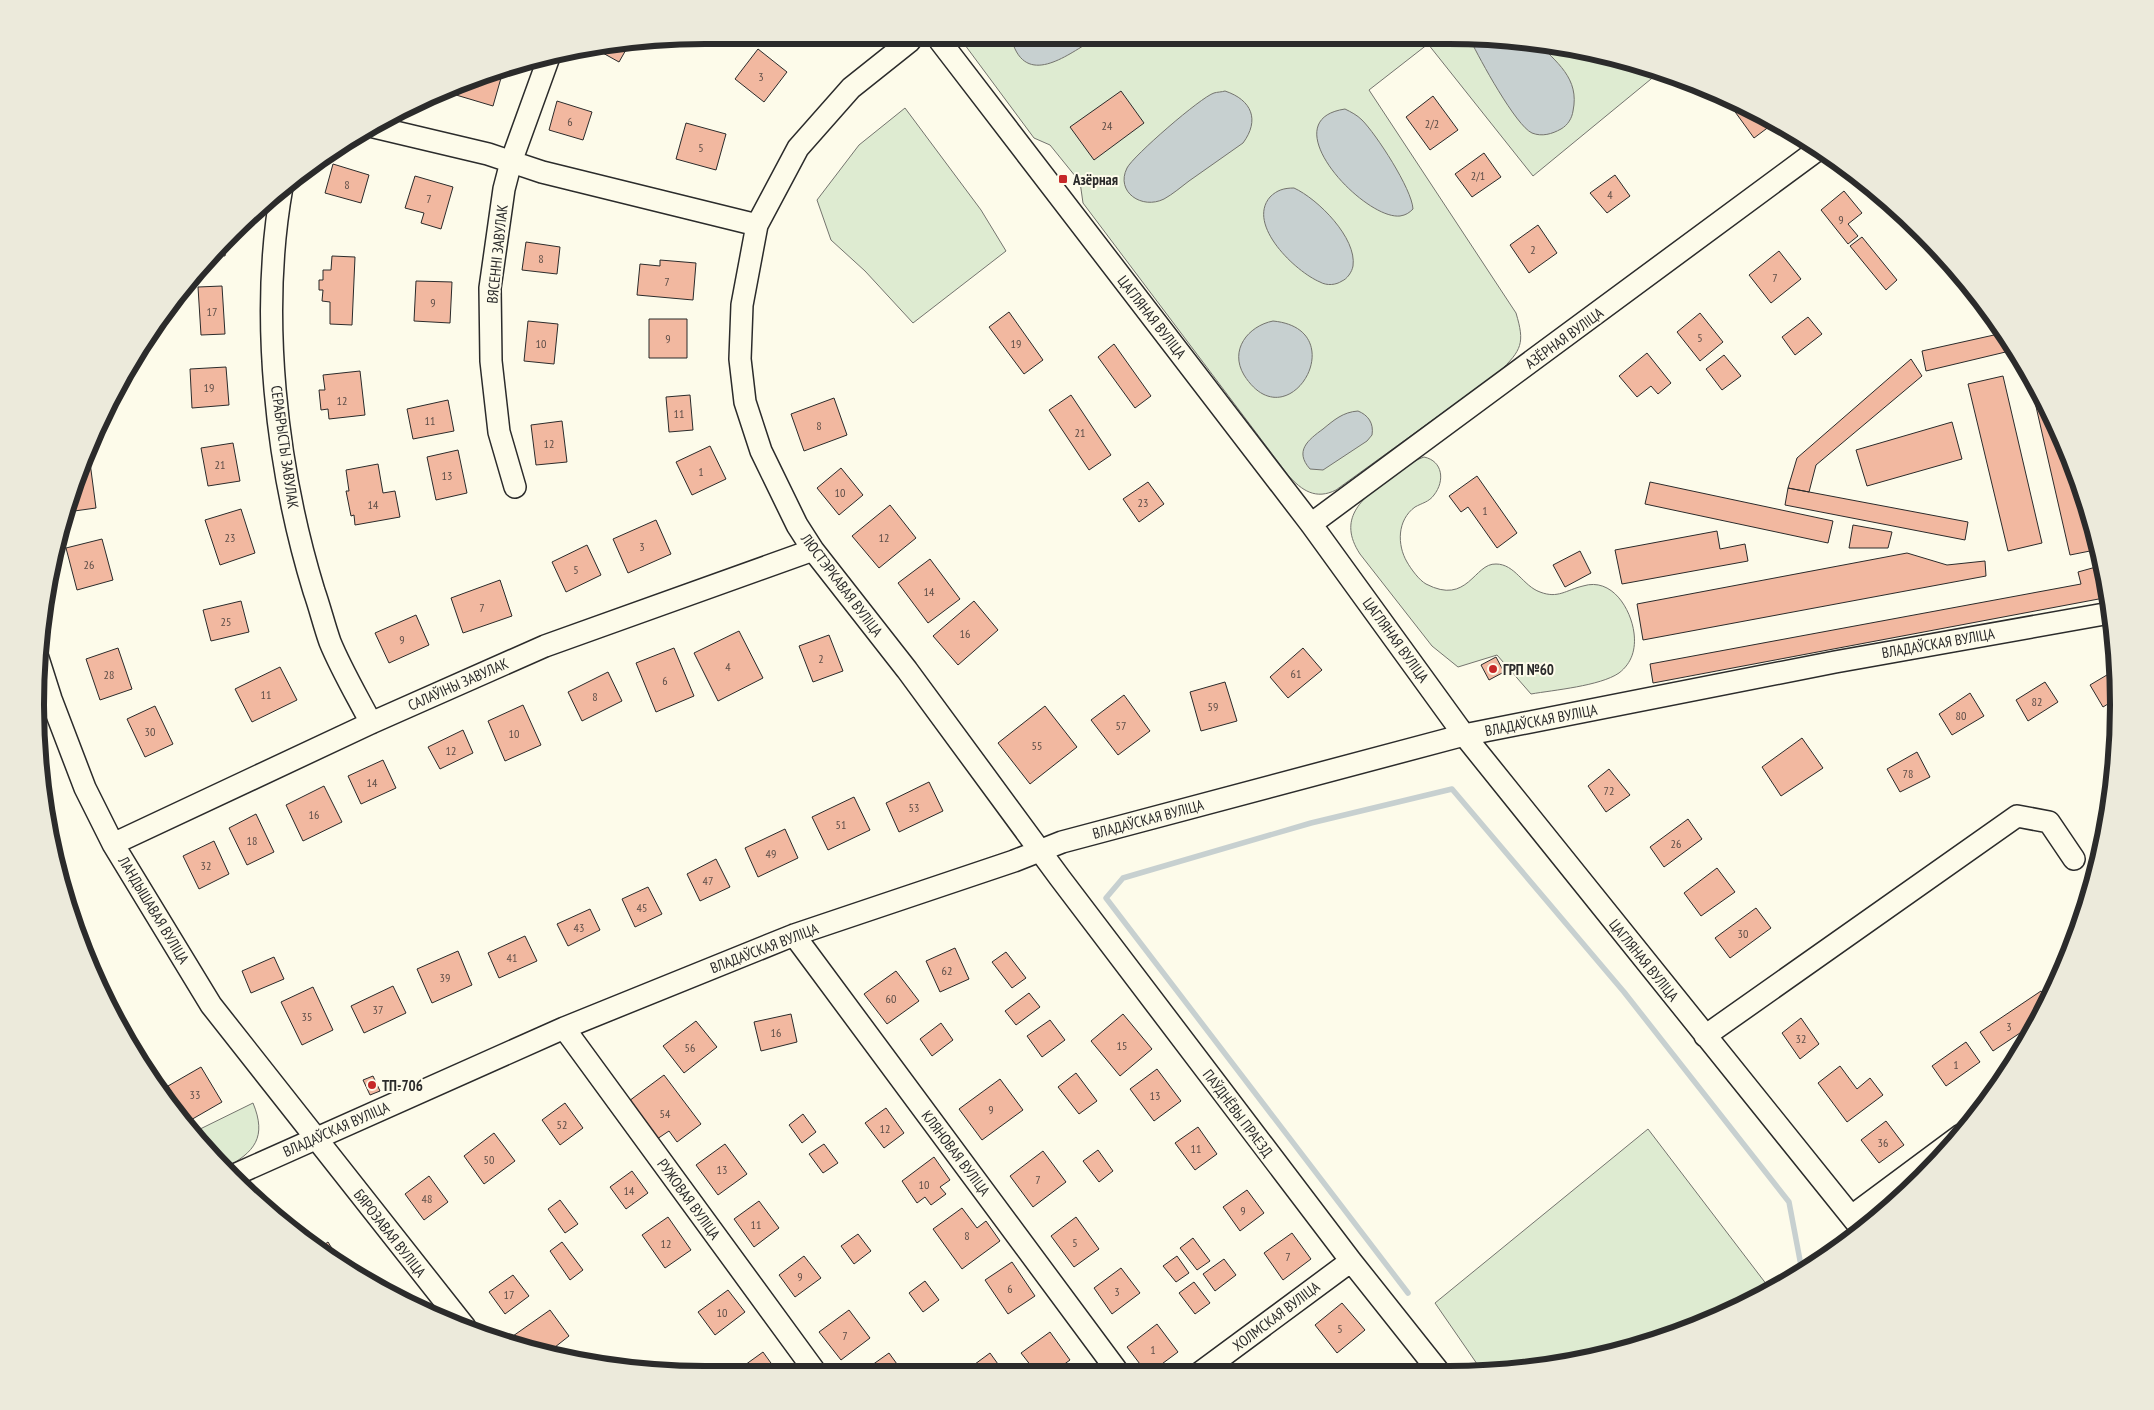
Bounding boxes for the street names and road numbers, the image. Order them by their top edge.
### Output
street label: ВЯСЕННІ ЗАВУЛАК [482,203,512,304]
street label: ЦАГЛЯНАЯ ВУЛІЦА [1114,272,1191,363]
street label: АЗЁРНАЯ ВУЛІЦА [1521,303,1608,373]
street label: СЕРАБРЫСТЫ ЗАВУЛАК [267,384,303,510]
street label: ЛЮСТЭРКАВАЯ ВУЛІЦА [796,529,887,641]
street label: ЦАГЛЯНАЯ ВУЛІЦА [1359,594,1434,687]
street label: ВЛАДАЎСКАЯ ВУЛІЦА [1880,624,1997,662]
street label: САЛАЎІНЫ ЗАВУЛАК [405,653,512,715]
street label: ВЛАДАЎСКАЯ ВУЛІЦА [1483,700,1600,740]
street label: ВЛАДАЎСКАЯ ВУЛІЦА [1090,795,1206,843]
street label: ЛАНДЫШАВАЯ ВУЛІЦА [114,852,194,968]
street label: ЦАГЛЯНАЯ ВУЛІЦА [1605,915,1684,1006]
street label: ВЛАДАЎСКАЯ ВУЛІЦА [707,918,822,977]
street label: ПАЎДНЁВЫ ПРАЕЗД [1199,1065,1277,1161]
street label: ВЛАДАЎСКАЯ ВУЛІЦА [280,1097,393,1161]
street label: КЛЯНОВАЯ ВУЛІЦА [918,1106,995,1200]
street label: РУЖОВАЯ ВУЛІЦА [653,1155,725,1244]
street label: БЯРОЗАВАЯ ВУЛІЦА [350,1185,431,1281]
street label: ХОЛМСКАЯ ВУЛІЦА [1229,1277,1324,1355]

